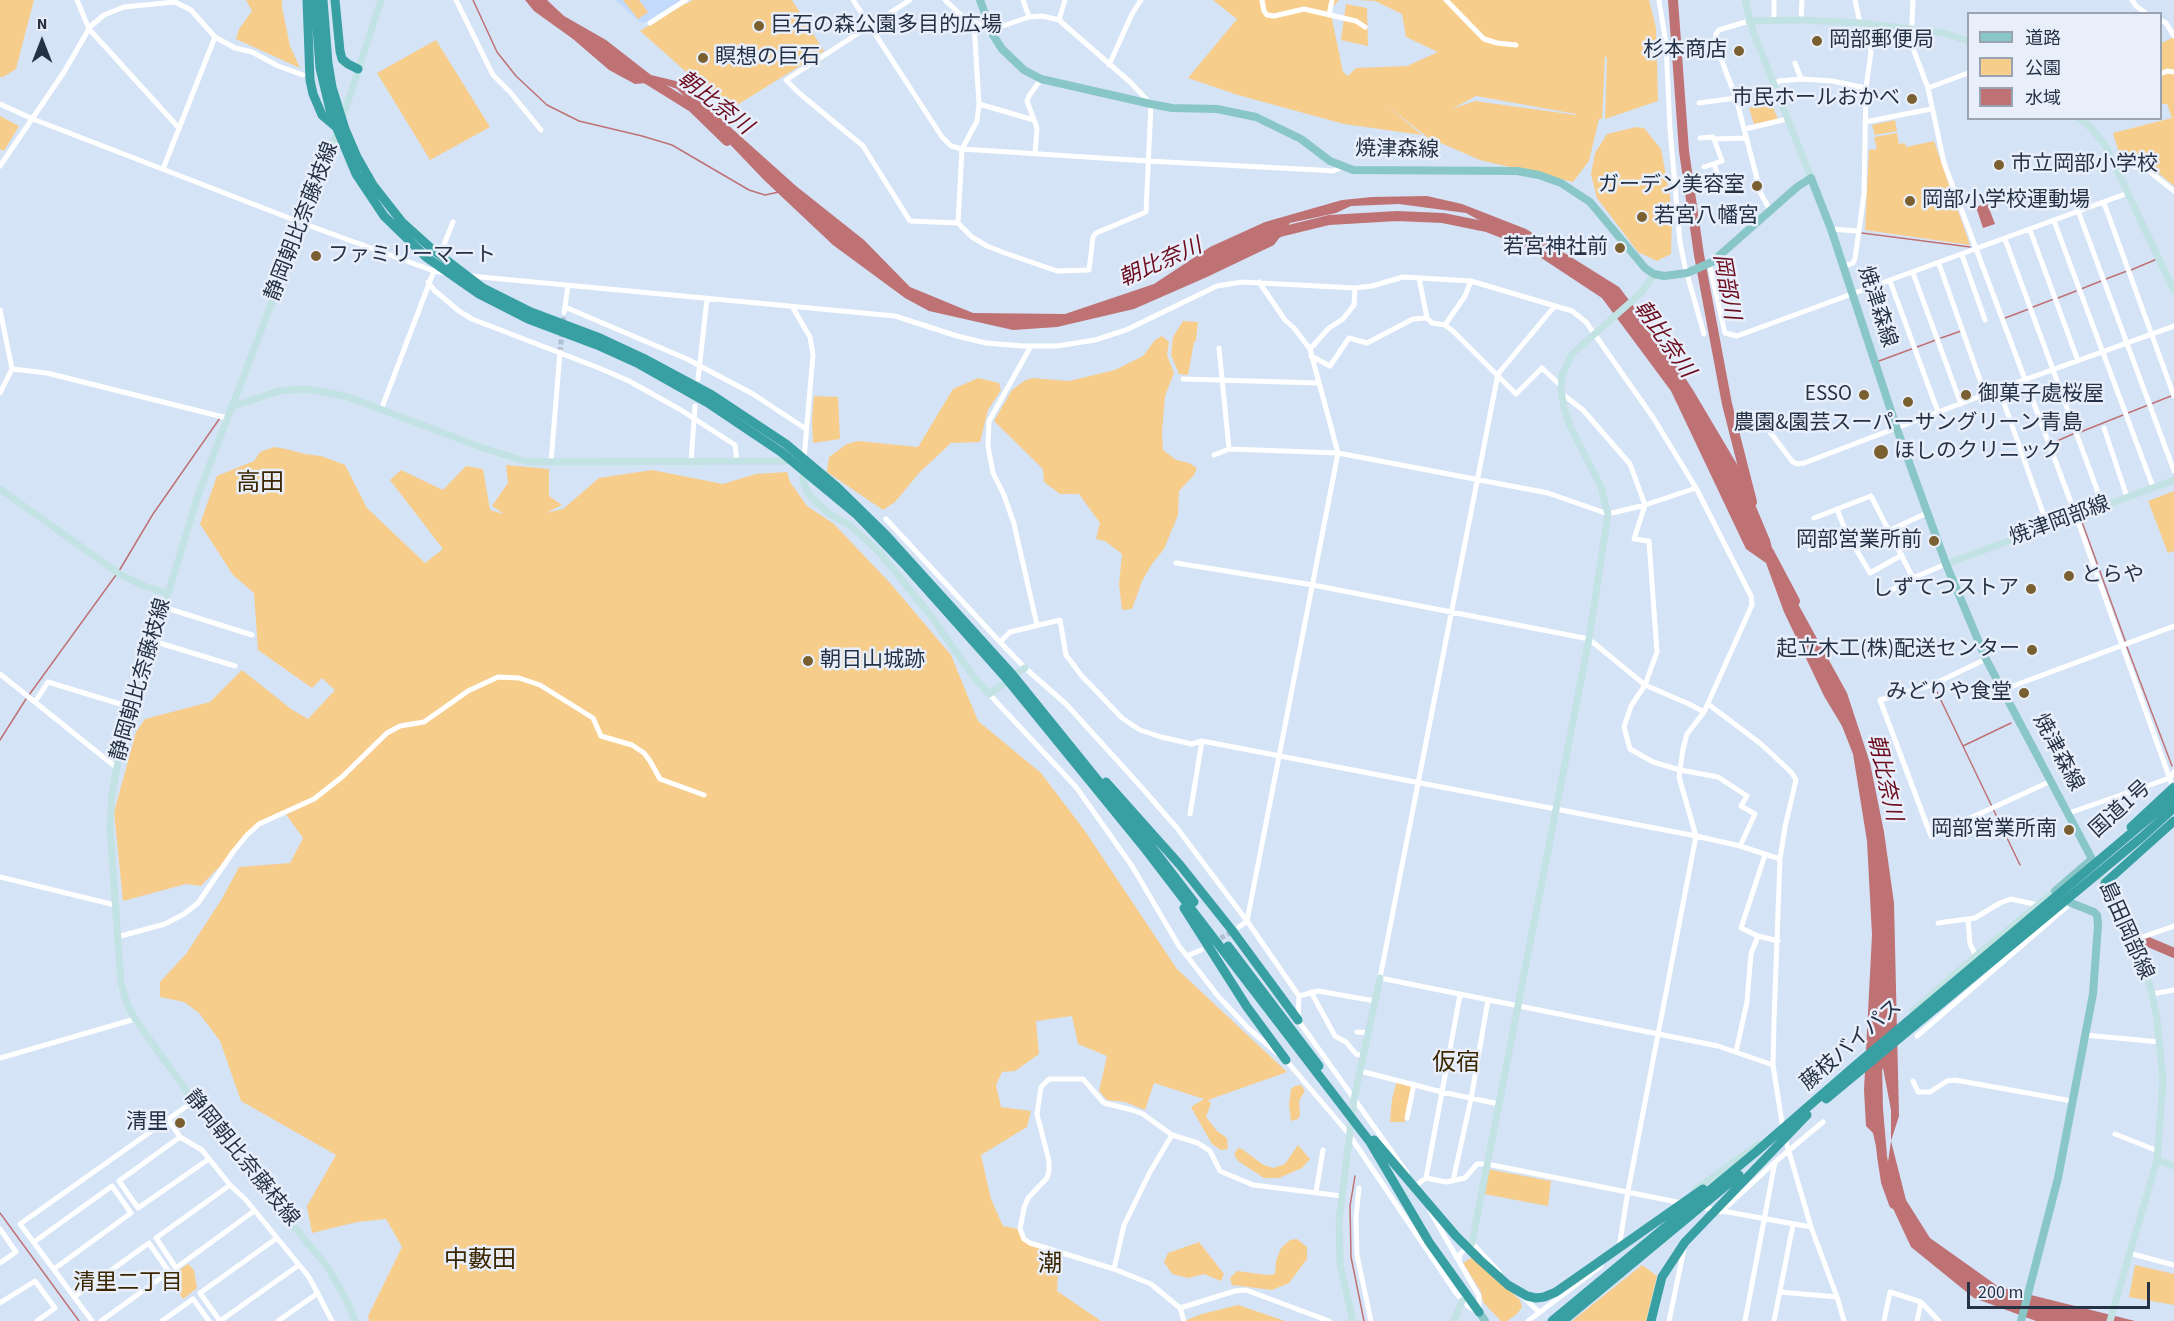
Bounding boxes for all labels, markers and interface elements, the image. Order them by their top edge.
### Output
north arrow [12,12,72,72]
legend [1967,12,2162,120]
text: N [37,13,47,35]
place label: 巨石の森公園多目的広場 [771,13,1002,39]
marker: 巨石の森公園多目的広場 [752,19,766,33]
text: 道路 [2025,26,2061,51]
place label: 岡部郵便局 [1829,28,1934,54]
marker: 岡部郵便局 [1810,34,1824,48]
place label: 杉本商店 [1643,38,1727,64]
marker: 杉本商店 [1732,44,1746,58]
place label: 瞑想の巨石 [715,45,820,71]
marker: 瞑想の巨石 [696,51,710,65]
text: 公園 [2025,56,2061,81]
water label: 朝比奈川 [671,67,757,141]
place label: 市民ホールおかべ [1732,86,1900,112]
text: 水域 [2025,86,2061,111]
marker: 市民ホールおかべ [1905,92,1919,106]
street label: 焼津森線 [1355,138,1439,164]
street label: 静岡朝比奈藤枝線 [261,139,345,305]
place label: 市立岡部小学校 [2011,152,2158,178]
marker: 市立岡部小学校 [1992,158,2006,172]
place label: ガーデン美容室 [1598,173,1745,199]
marker: ガーデン美容室 [1750,179,1764,193]
place label: 岡部小学校運動場 [1922,188,2090,214]
marker: 岡部小学校運動場 [1903,194,1917,208]
place label: 若宮八幡宮 [1654,204,1759,230]
marker: 若宮八幡宮 [1635,210,1649,224]
water label: 朝比奈川 [1115,234,1207,294]
place label: 若宮神社前 [1503,235,1608,261]
marker: 若宮神社前 [1613,241,1627,255]
place label: ファミリーマート [328,243,496,269]
marker: ファミリーマート [309,249,323,263]
water label: 岡部川 [1706,252,1744,322]
street label: 焼津森線 [1851,263,1901,351]
water label: 朝比奈川 [1627,296,1699,384]
place label: ESSO [1805,382,1852,408]
place label: 御菓子處桜屋 [1978,382,2104,408]
marker: ESSO [1857,388,1871,402]
marker: 御菓子處桜屋 [1959,388,1973,402]
marker: 農園&園芸スーパーサングリーン青島 [1901,395,1915,409]
place label: 農園&園芸スーパーサングリーン青島 [1734,411,2082,437]
place label: ほしのクリニック [1894,439,2062,465]
marker: ほしのクリニック [1872,443,1890,461]
district label: 高田 [236,471,284,499]
street label: 焼津岡部線 [2006,492,2114,552]
place label: 岡部営業所前 [1796,528,1922,554]
marker: 岡部営業所前 [1927,534,1941,548]
place label: とらや [2081,563,2144,589]
marker: とらや [2062,569,2076,583]
place label: しずてつストア [1872,576,2019,602]
marker: しずてつストア [2024,582,2038,596]
street label: 静岡朝比奈藤枝線 [107,596,177,764]
place label: 起立木工(株)配送センター [1776,637,2020,663]
marker: 起立木工(株)配送センター [2025,643,2039,657]
place label: 朝日山城跡 [820,648,925,674]
marker: 朝日山城跡 [801,654,815,668]
place label: みどりや食堂 [1886,680,2012,706]
marker: みどりや食堂 [2017,686,2031,700]
street label: 焼津森線 [2026,710,2088,796]
water label: 朝比奈川 [1860,732,1906,824]
street label: 国道1号 [2085,776,2157,844]
place label: 岡部営業所南 [1931,817,2057,843]
marker: 岡部営業所南 [2062,823,2076,837]
street label: 島田岡部線 [2092,878,2158,984]
street label: 藤枝バイパス [1796,995,1908,1097]
district label: 仮宿 [1432,1051,1480,1079]
street label: 静岡朝比奈藤枝線 [178,1086,304,1232]
place label: 清里 [126,1110,168,1136]
marker: 清里 [173,1116,187,1130]
district label: 中藪田 [444,1248,516,1276]
district label: 潮 [1038,1252,1062,1280]
scale bar [1970,1270,2153,1308]
district label: 清里二丁目 [73,1271,183,1297]
text: 200 m [1978,1280,2023,1305]

